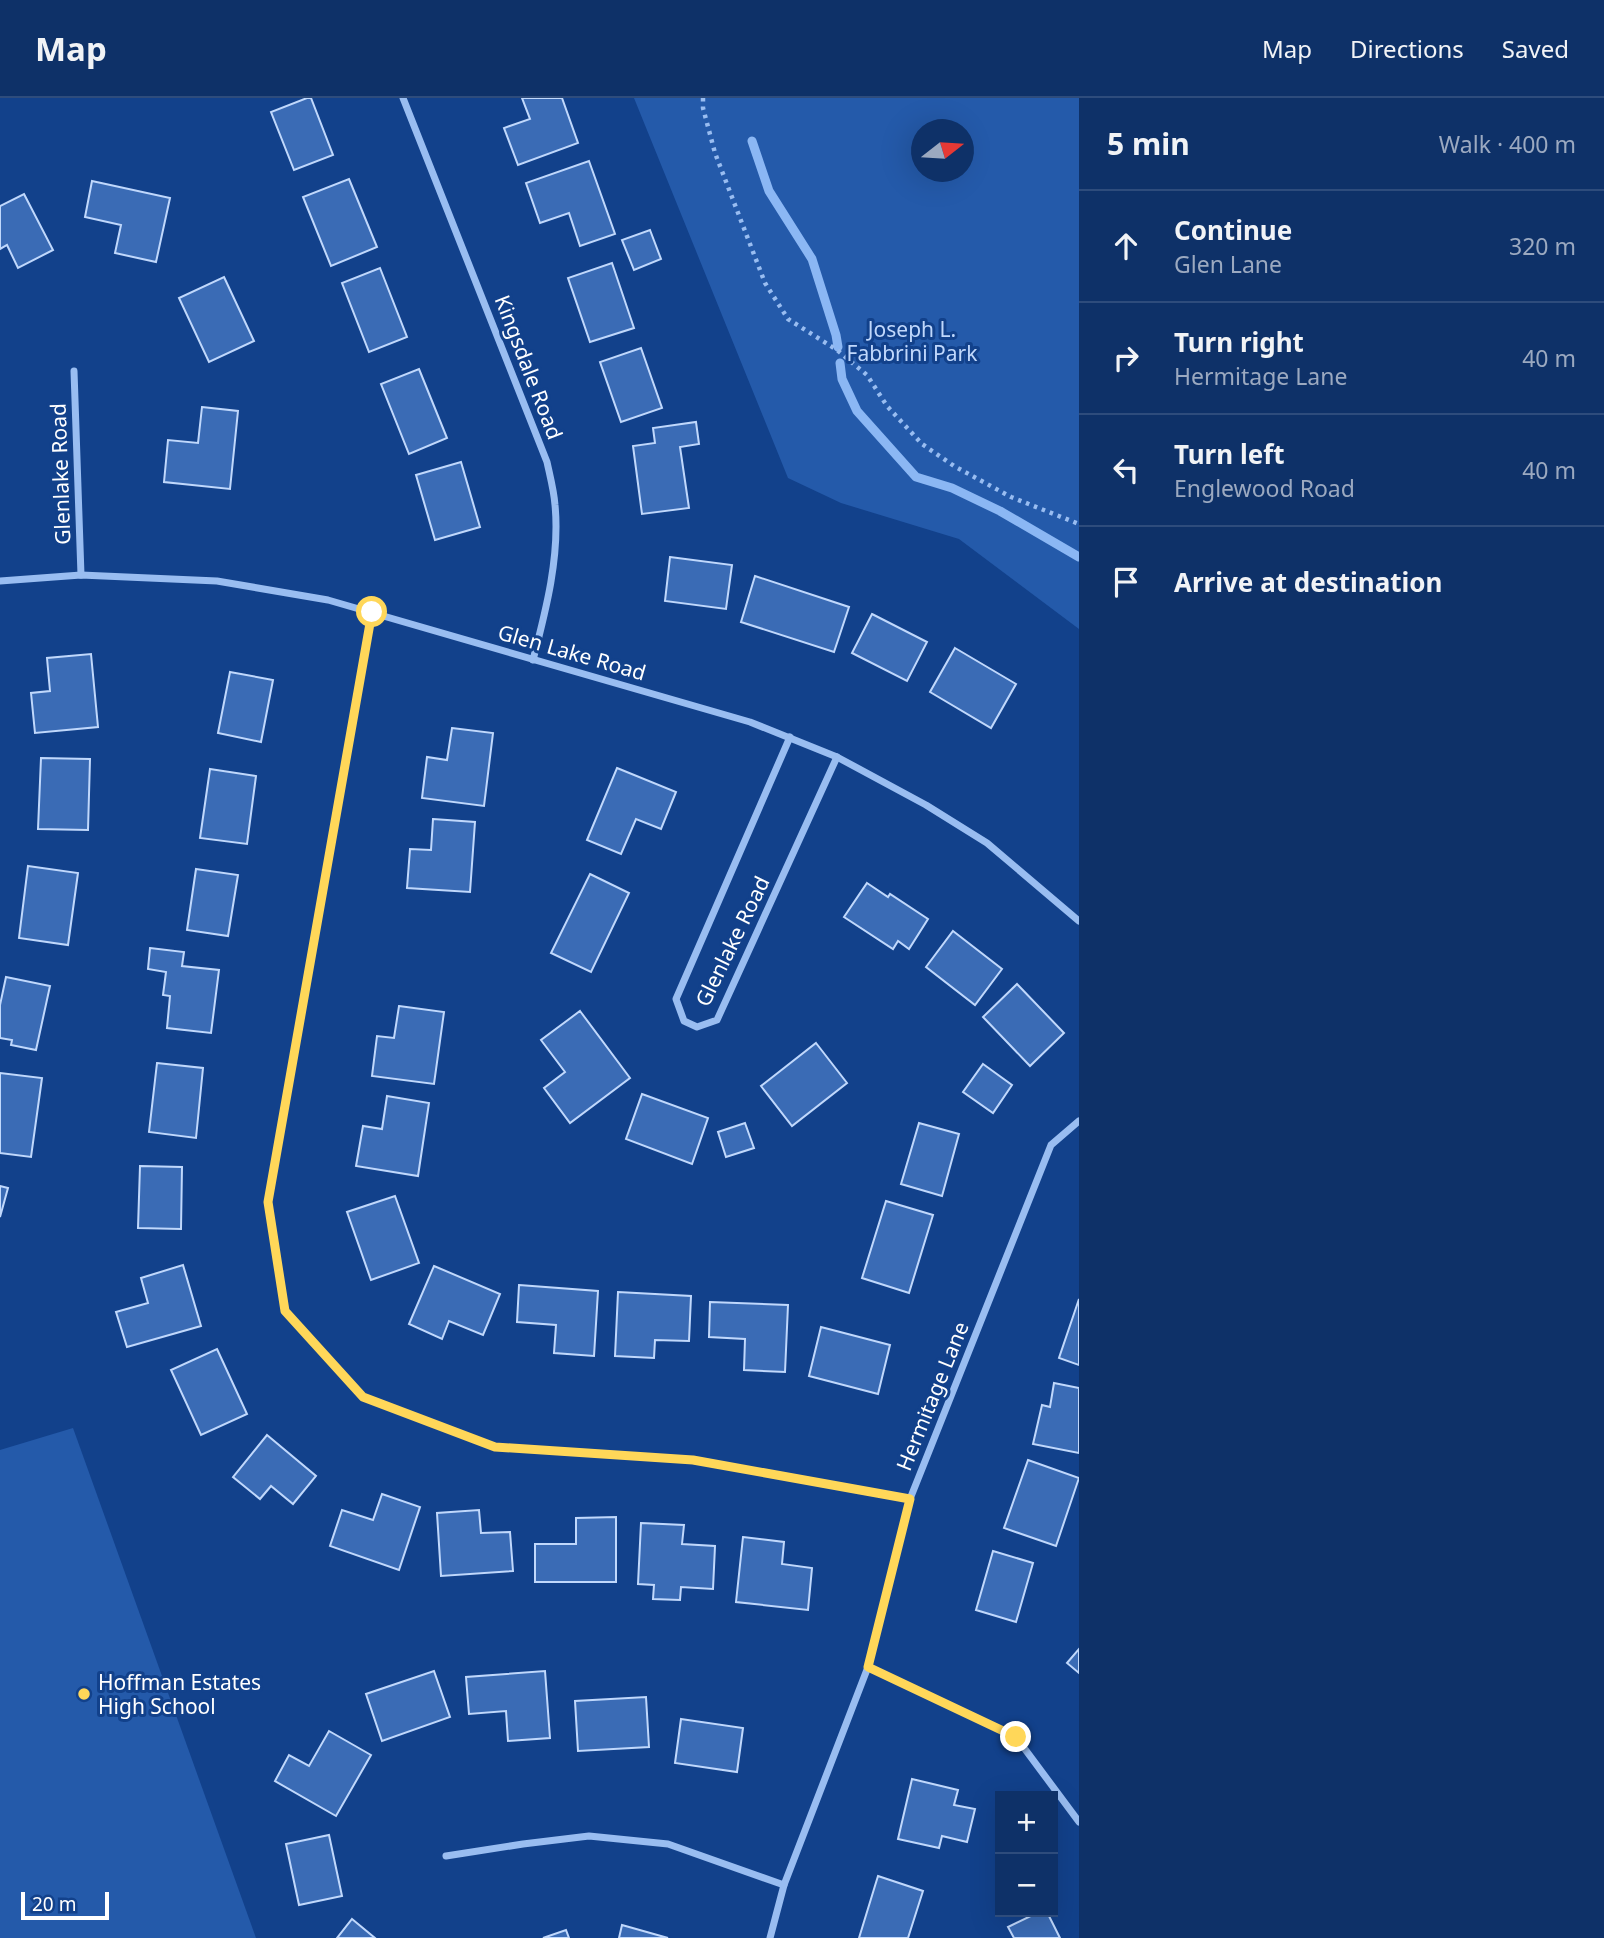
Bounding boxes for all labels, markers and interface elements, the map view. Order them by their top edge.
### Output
text: Map [35,26,107,71]
text: Map [1262,32,1312,65]
text: Directions [1350,32,1464,65]
text: Saved [1502,32,1569,65]
north arrow [911,119,974,182]
text: 5 min [1107,123,1190,164]
text: Walk · 400 m [1439,128,1576,160]
text: Continue [1174,212,1292,248]
icon: ahead [1107,227,1145,265]
text: 320 m [1509,230,1576,262]
text: Glen Lane [1174,248,1282,280]
street label: Kingsdale Road [489,291,569,443]
park label: Joseph L. Fabbrini Park [847,315,978,367]
text: Turn right [1174,324,1304,360]
icon: right [1107,339,1145,377]
text: 40 m [1522,342,1576,374]
text: Hermitage Lane [1174,360,1347,392]
street label: Glenlake Road [44,403,76,545]
text: Turn left [1174,436,1285,472]
icon: left [1107,451,1145,489]
text: 40 m [1522,454,1576,486]
text: Englewood Road [1174,472,1355,504]
icon: arrive [1107,563,1145,601]
text: Arrive at destination [1174,564,1443,600]
route start [356,596,387,627]
street label: Glen Lake Road [495,617,649,687]
street label: Glenlake Road [688,871,776,1011]
street label: Hermitage Lane [889,1317,975,1475]
place label: Hoffman Estates High School [98,1668,261,1720]
marker: Hoffman Estates High School [76,1686,92,1702]
route end [1000,1721,1031,1752]
map controls [995,1791,1058,1917]
button: + [995,1791,1058,1854]
button: − [995,1854,1058,1917]
scale bar [21,1889,108,1921]
text: 20 m [32,1891,76,1917]

